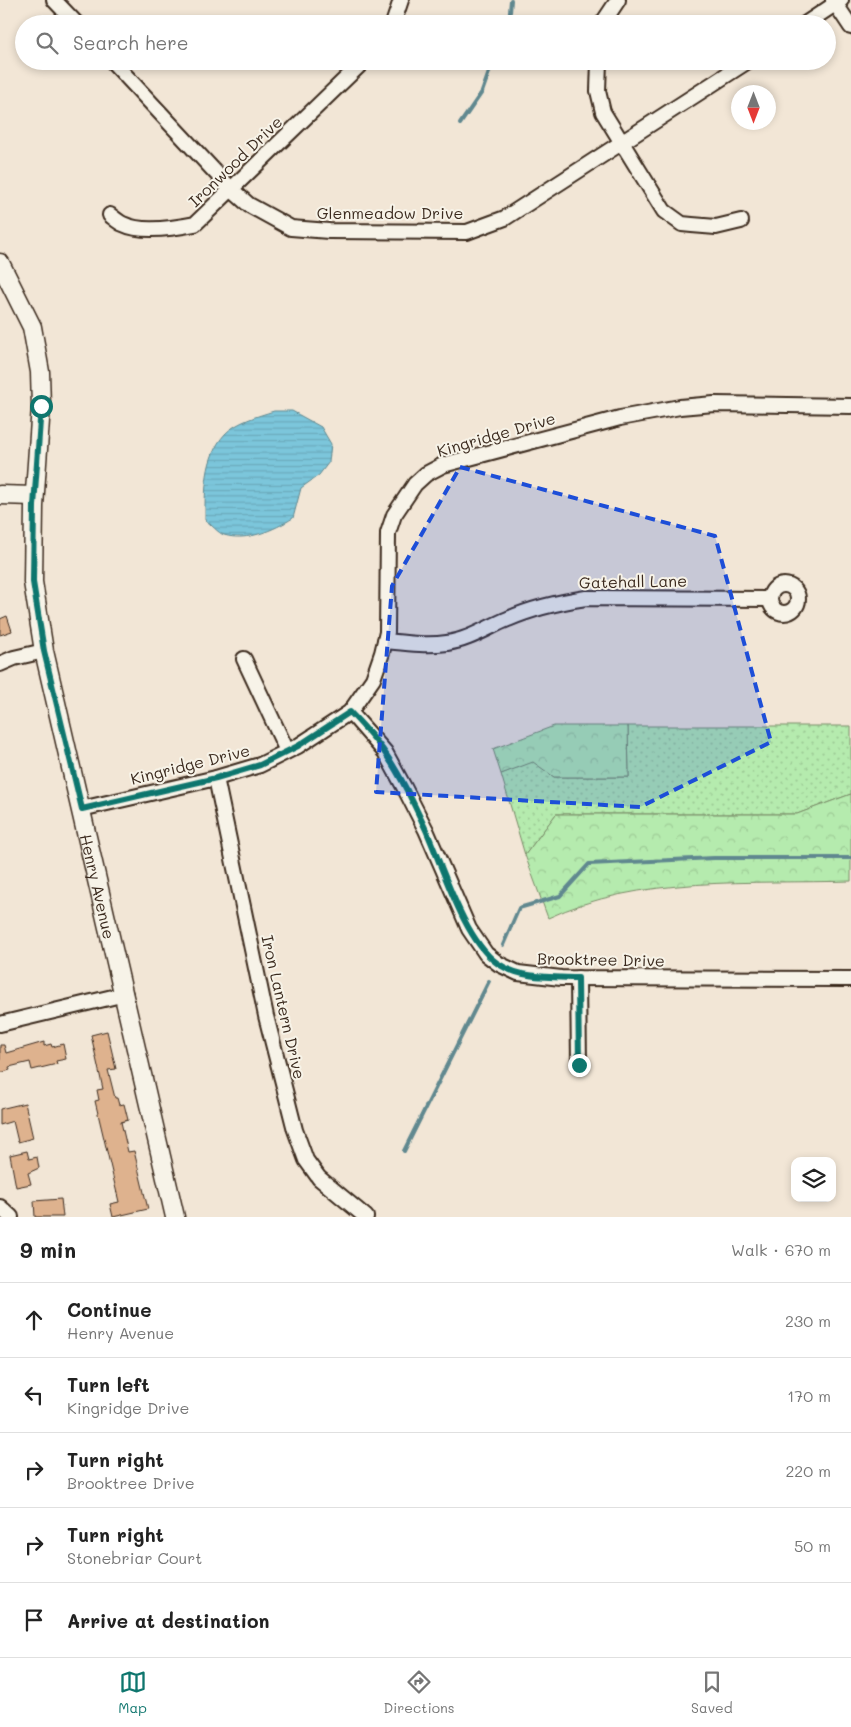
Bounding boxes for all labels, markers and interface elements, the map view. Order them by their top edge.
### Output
search box [15,15,836,70]
icon: search [33,29,61,57]
text: Search here [73,30,189,55]
north arrow [731,85,776,130]
street label: Ironwood Drive [184,111,286,211]
street label: Glenmeadow Drive [317,202,463,223]
route start [30,395,53,418]
street label: Kingridge Drive [434,407,558,461]
street label: Gatehall Lane [579,570,687,592]
street label: Kingridge Drive [128,739,252,789]
street label: Henry Avenue [76,832,121,941]
street label: Iron Lantern Drive [257,933,311,1081]
street label: Brooktree Drive [537,947,665,971]
route end [568,1054,591,1077]
map controls [791,1157,836,1202]
button: layers [791,1157,836,1202]
text: 9 min [20,1236,76,1263]
text: Walk · 670 m [731,1239,831,1260]
text: Continue [67,1297,152,1322]
icon: ahead [20,1306,48,1334]
text: 230 m [785,1310,831,1331]
text: Henry Avenue [67,1322,174,1343]
text: Turn left [67,1372,150,1397]
icon: left [20,1381,48,1409]
text: 170 m [787,1385,831,1406]
text: Kingridge Drive [67,1397,189,1418]
text: Turn right [67,1447,164,1472]
icon: right [20,1456,48,1484]
text: 220 m [785,1460,831,1481]
text: Brooktree Drive [67,1472,195,1493]
text: Turn right [67,1522,164,1547]
icon: right [20,1531,48,1559]
text: 50 m [794,1535,831,1556]
text: Stonebriar Court [67,1547,202,1568]
icon: arrive [20,1606,48,1634]
text: Arrive at destination [67,1608,270,1633]
tab: Map [118,1668,147,1717]
tab: Directions [383,1668,455,1717]
tab: Saved [691,1668,733,1717]

